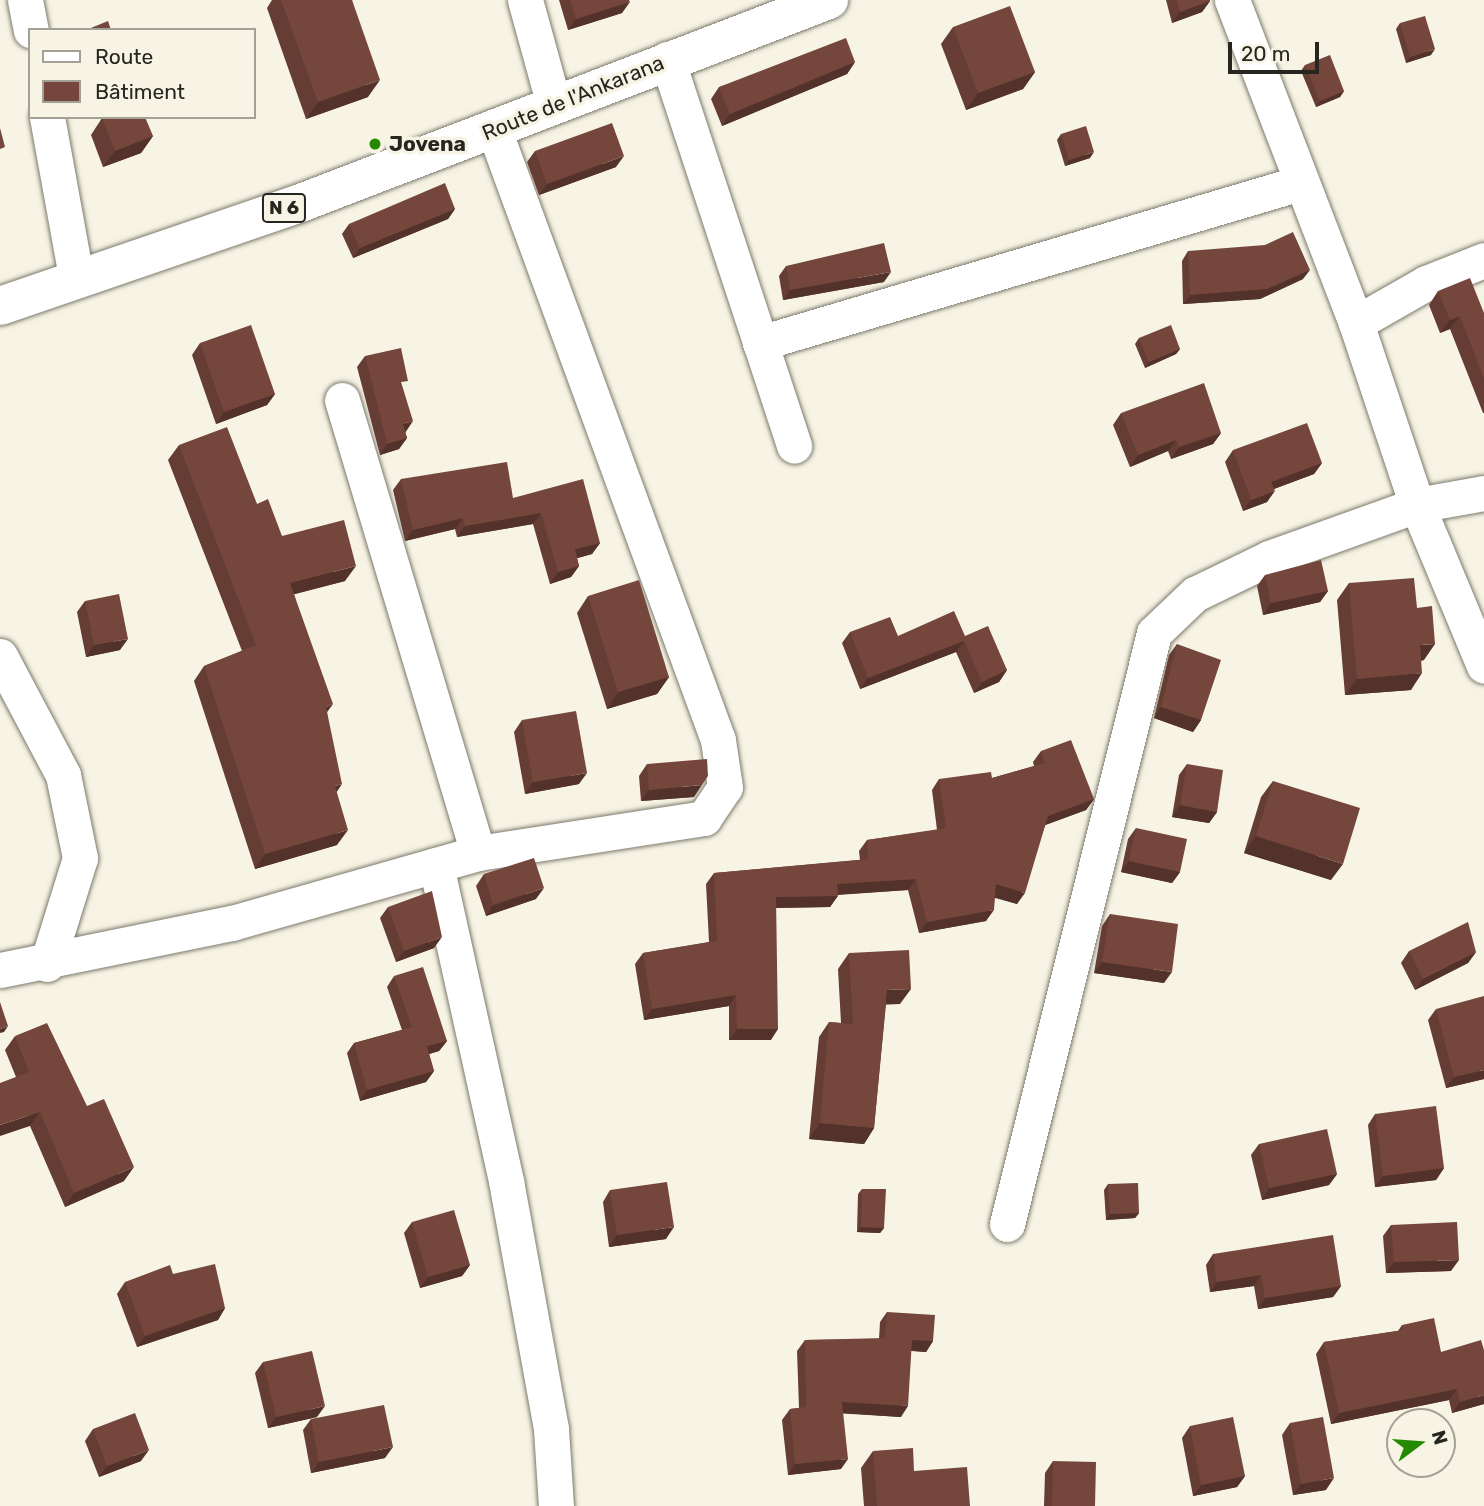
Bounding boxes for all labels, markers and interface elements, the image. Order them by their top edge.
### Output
legend [28,28,256,119]
scale bar [1232,28,1323,72]
text: 20 m [1241,41,1290,66]
text: Route [95,44,153,69]
street label: Route de l'Ankarana [478,50,668,146]
text: Bâtiment [95,79,185,104]
place label: Jovena [389,131,466,157]
marker: Jovena [367,136,383,152]
road number: N 6 [261,192,307,224]
north arrow [1386,1408,1456,1478]
text: N [1427,1428,1453,1447]

